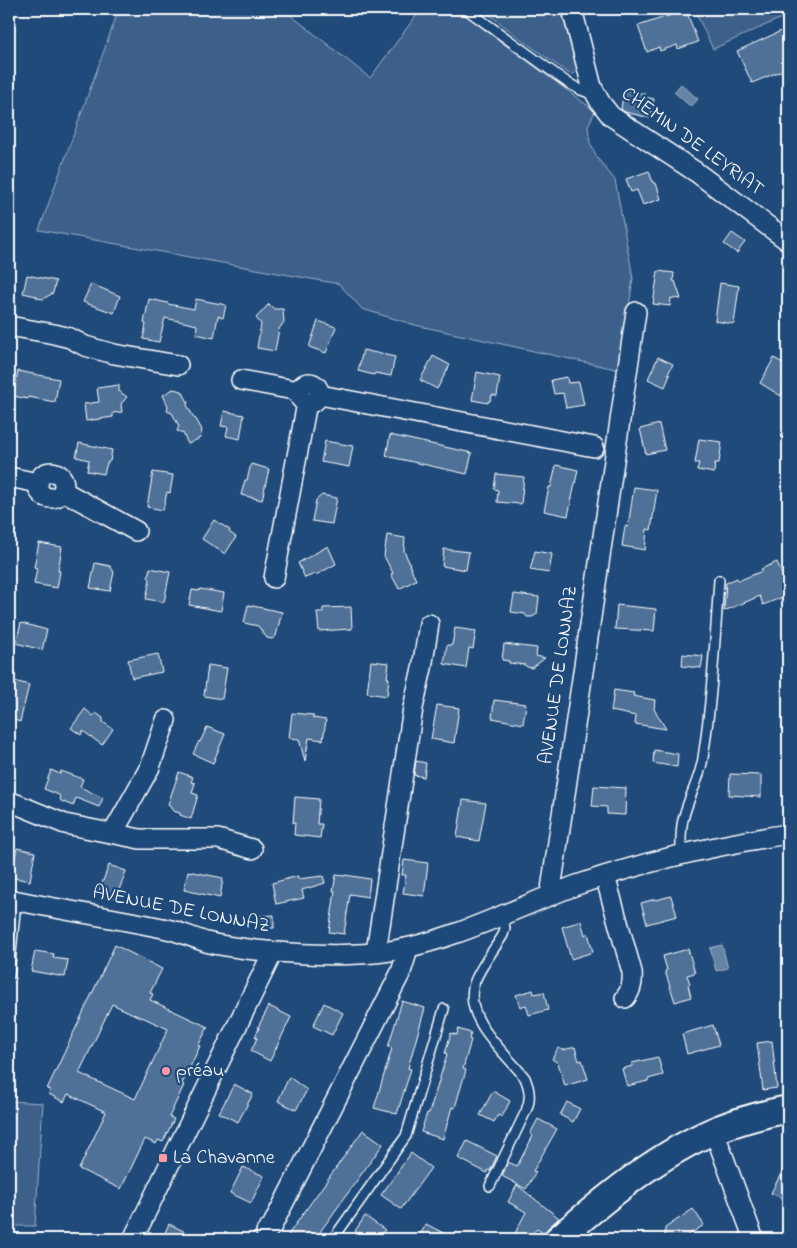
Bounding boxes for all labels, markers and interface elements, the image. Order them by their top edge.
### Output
street label: CHEMIN DE LEYRIAT [615,80,769,204]
street label: AVENUE DE LONNAZ [532,584,586,766]
street label: AVENUE DE LONNAZ [90,879,272,941]
place label: préau [176,1057,224,1086]
marker: préau [160,1065,172,1077]
place label: La Chavanne [173,1144,275,1173]
marker: La Chavanne [157,1152,169,1164]

